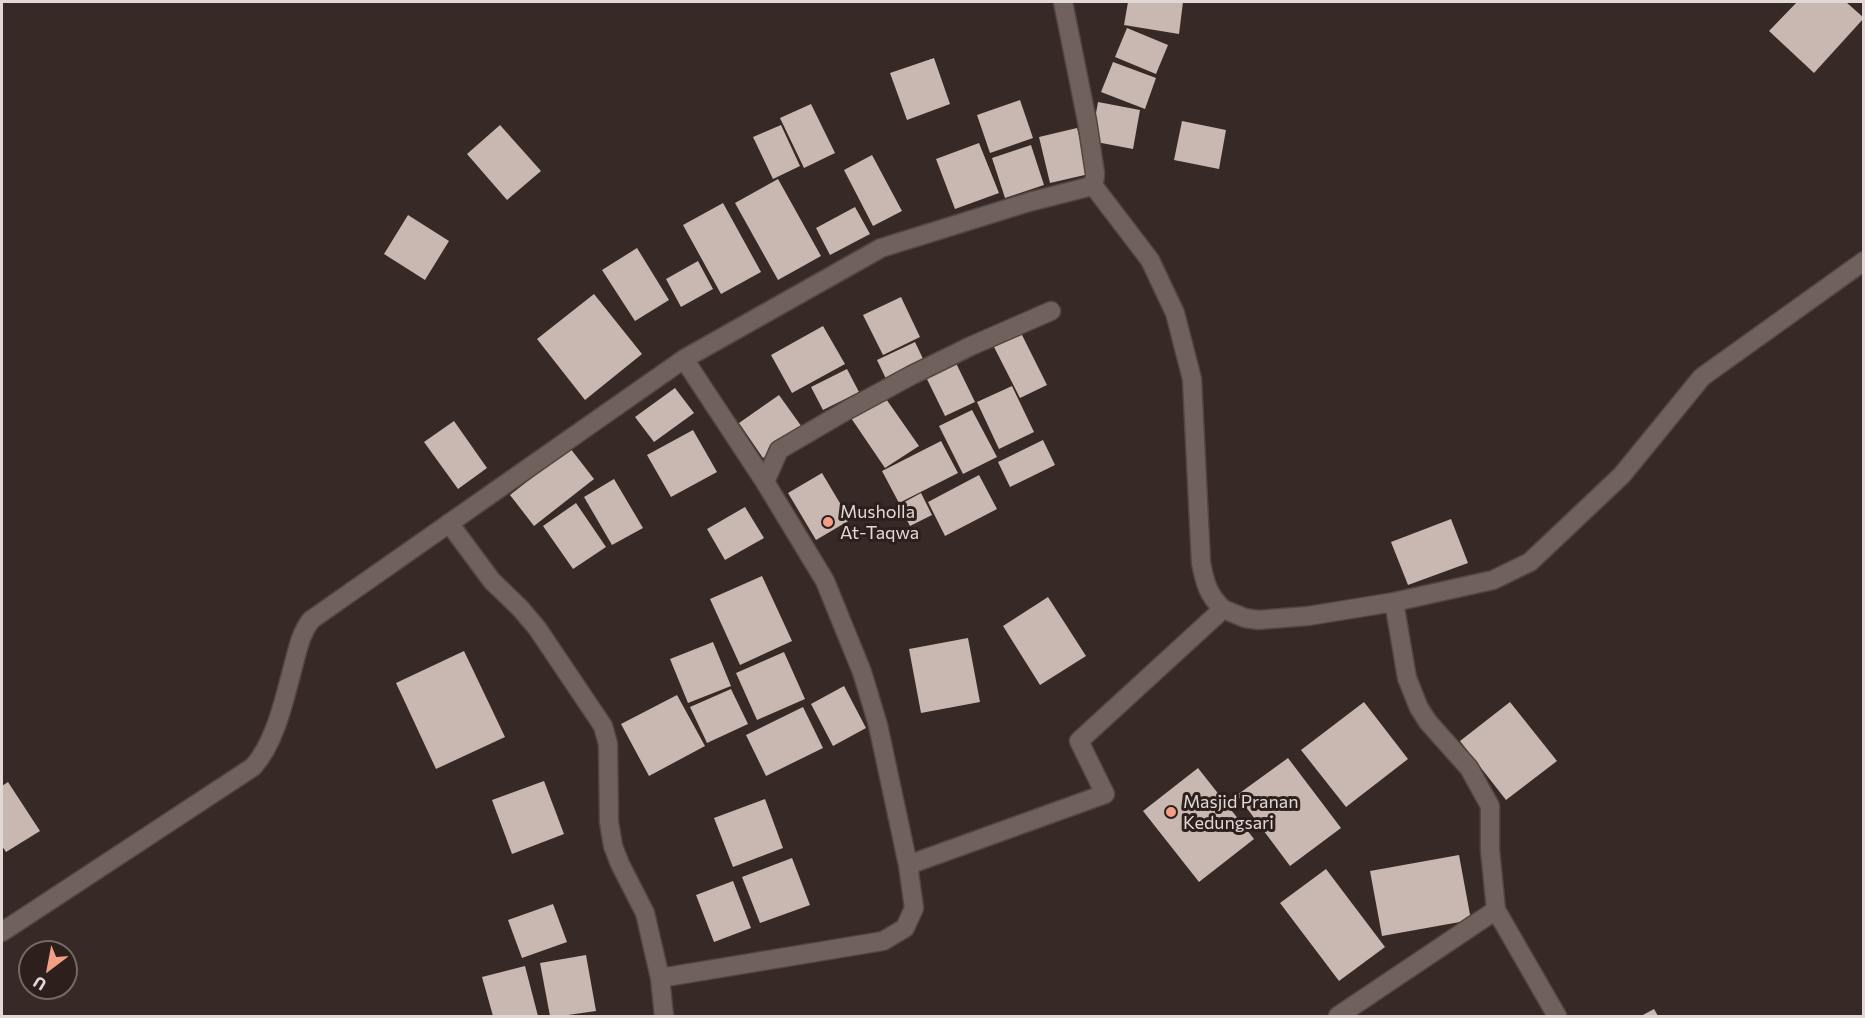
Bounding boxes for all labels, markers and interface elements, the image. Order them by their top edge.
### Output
place label: Musholla At-Taqwa [840,501,919,544]
marker: Musholla At-Taqwa [821,515,835,529]
place label: Masjid Pranan Kedungsari [1183,791,1298,834]
marker: Masjid Pranan Kedungsari [1164,805,1178,819]
north arrow [18,940,78,1000]
text: U [29,973,49,995]

